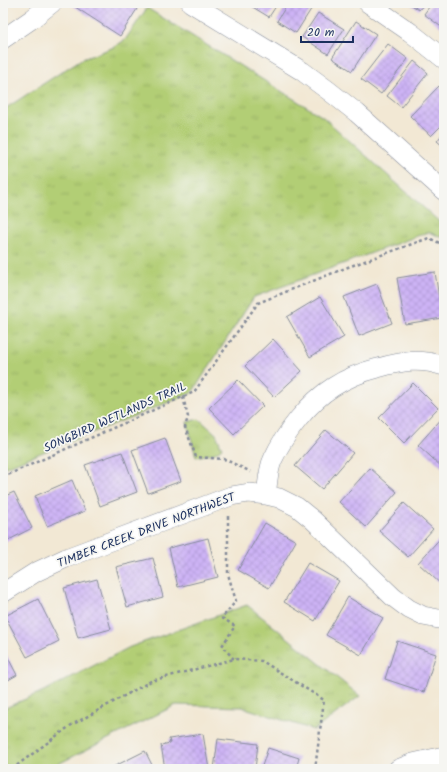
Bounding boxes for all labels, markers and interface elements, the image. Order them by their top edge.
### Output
scale bar [301,18,353,44]
text: 20 m [307,23,335,42]
street label: SONGBIRD WETLANDS TRAIL [41,377,190,458]
street label: TIMBER CREEK DRIVE NORTHWEST [55,487,239,573]

